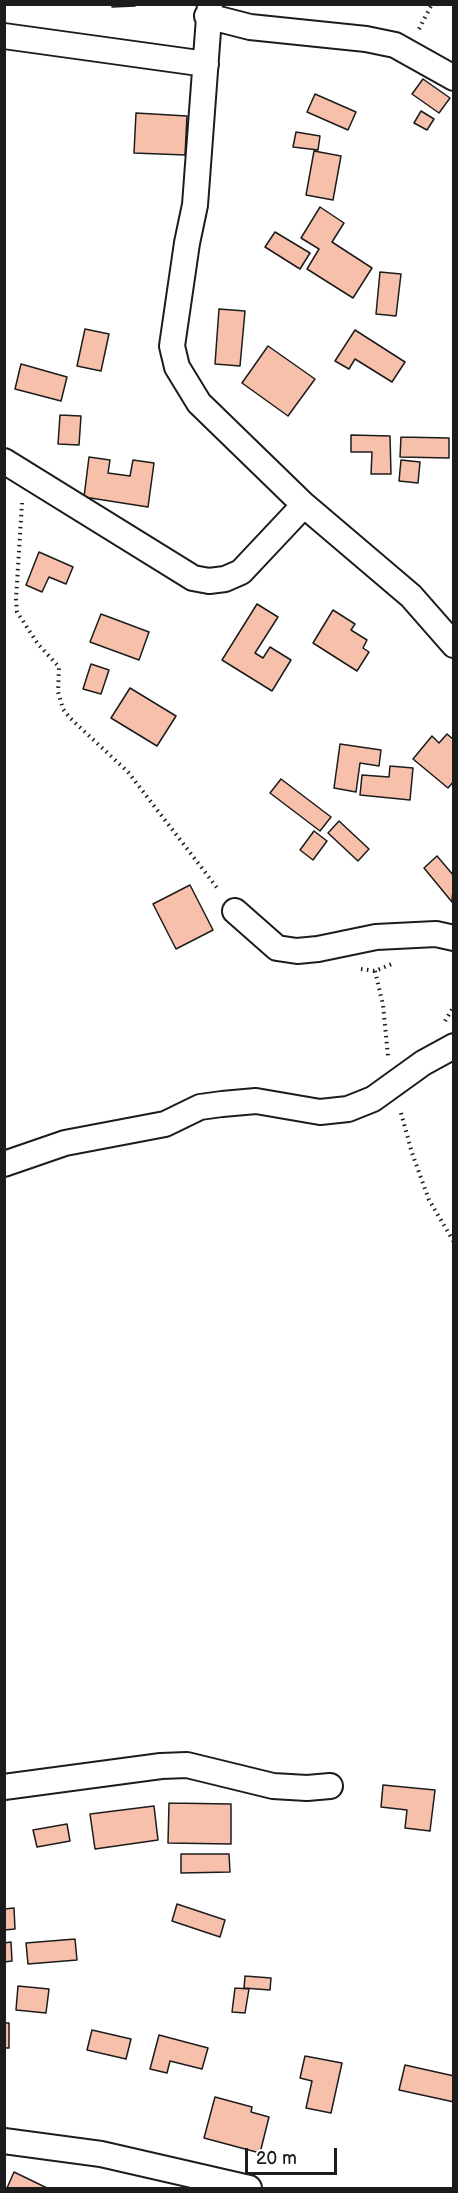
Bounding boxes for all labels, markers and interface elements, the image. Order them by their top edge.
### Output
scale bar [248,2136,340,2174]
text: 20 m [256,2148,297,2169]

